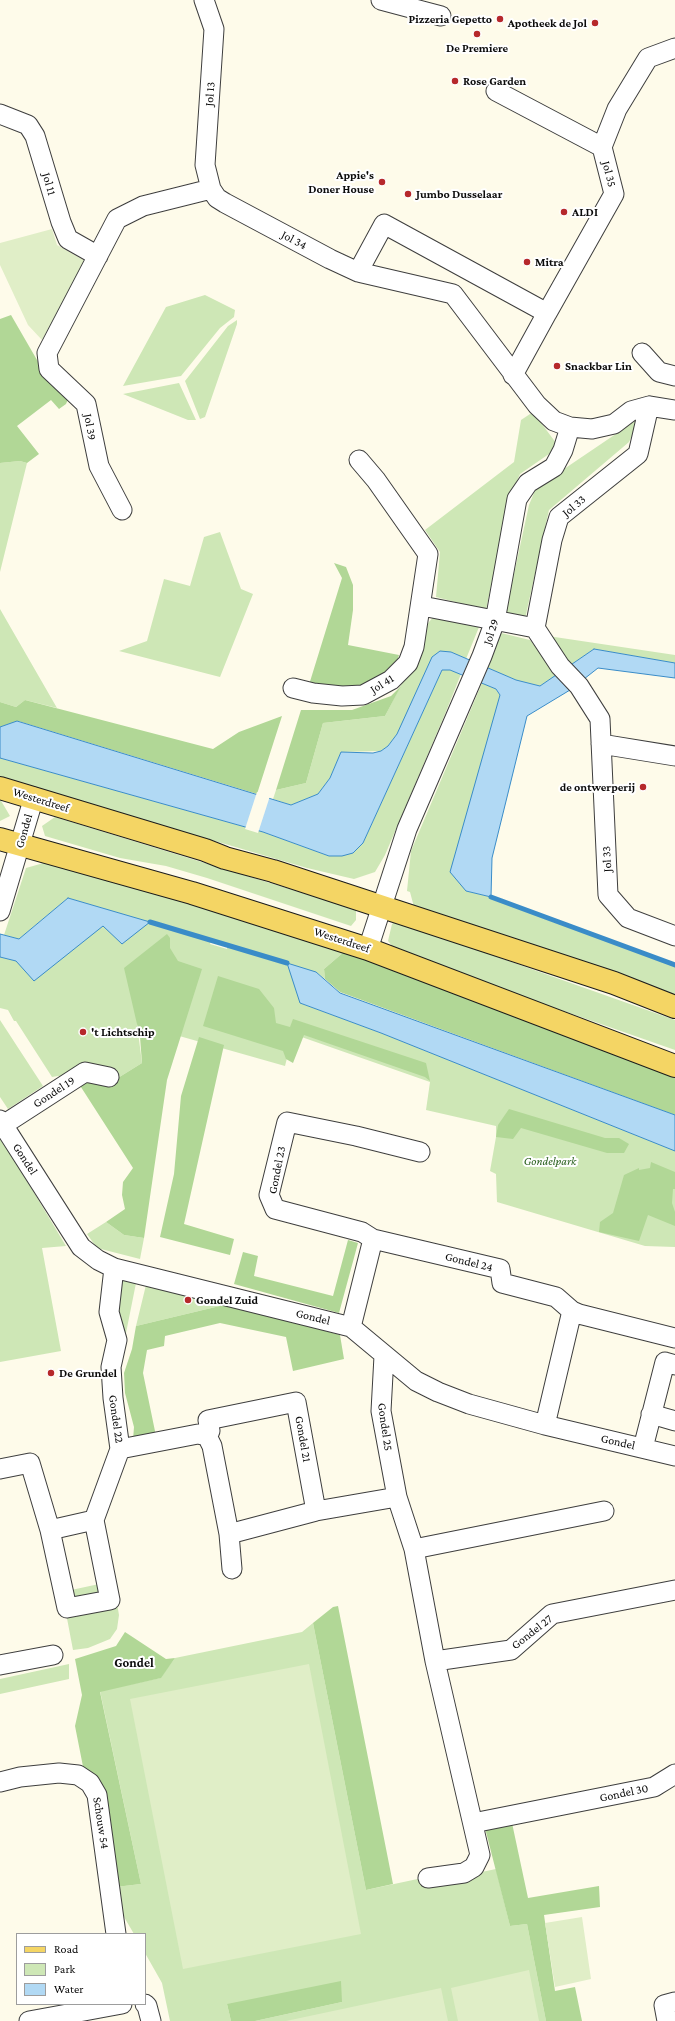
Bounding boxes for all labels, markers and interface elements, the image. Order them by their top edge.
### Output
place label: Pizzeria Gepetto [409,12,492,26]
marker: Pizzeria Gepetto [495,14,505,24]
place label: Apotheek de Jol [508,16,587,30]
marker: Apotheek de Jol [590,18,600,28]
marker: De Premiere [472,29,482,39]
place label: De Premiere [446,41,508,55]
place label: Rose Garden [463,74,526,88]
marker: Rose Garden [450,76,460,86]
street label: Jol 13 [202,81,218,107]
street label: Jol 35 [599,159,619,189]
place label: Appie's Doner House [308,168,374,196]
street label: Jol 11 [39,171,59,197]
marker: Appie's Doner House [377,177,387,187]
place label: Jumbo Dusselaar [416,187,502,201]
marker: Jumbo Dusselaar [403,189,413,199]
place label: ALDI [572,205,598,219]
marker: ALDI [559,207,569,217]
street label: Jol 34 [279,227,309,253]
place label: Mitra [535,255,564,269]
marker: Mitra [522,257,532,267]
place label: Snackbar Lin [565,359,632,373]
marker: Snackbar Lin [552,361,562,371]
street label: Jol 39 [81,413,99,441]
street label: Jol 33 [559,492,589,520]
street label: Jol 29 [480,617,502,647]
street label: Jol 41 [368,671,396,697]
place label: de ontwerperij [560,780,635,794]
marker: de ontwerperij [638,782,648,792]
street label: Westerdreef [11,785,71,815]
street label: Gondel [12,812,36,850]
street label: Jol 33 [599,846,615,872]
street label: Westerdreef [312,924,372,956]
place label: 't Lichtschip [91,1025,155,1039]
marker: 't Lichtschip [78,1027,88,1037]
street label: Gondel 19 [30,1073,78,1111]
street label: Gondel [10,1141,40,1177]
street label: Gondel 23 [265,1145,289,1195]
park label: Gondelpark [524,1154,576,1168]
street label: Gondel 24 [444,1249,494,1275]
place label: Gondel Zuid [196,1293,258,1307]
marker: Gondel Zuid [183,1295,193,1305]
street label: Gondel [294,1306,332,1328]
place label: De Grundel [59,1366,117,1380]
marker: De Grundel [46,1368,56,1378]
street label: Gondel 22 [106,1394,126,1444]
street label: Gondel 25 [375,1402,395,1452]
street label: Gondel 21 [292,1415,314,1463]
street label: Gondel [599,1431,637,1453]
street label: Gondel 27 [509,1612,555,1652]
district label: Gondel [114,1655,154,1671]
street label: Gondel 30 [598,1781,650,1805]
street label: Schouw 54 [90,1796,112,1850]
legend [16,1933,146,2005]
text: Road [54,1942,78,1956]
text: Park [54,1962,75,1976]
text: Water [54,1982,83,1996]

